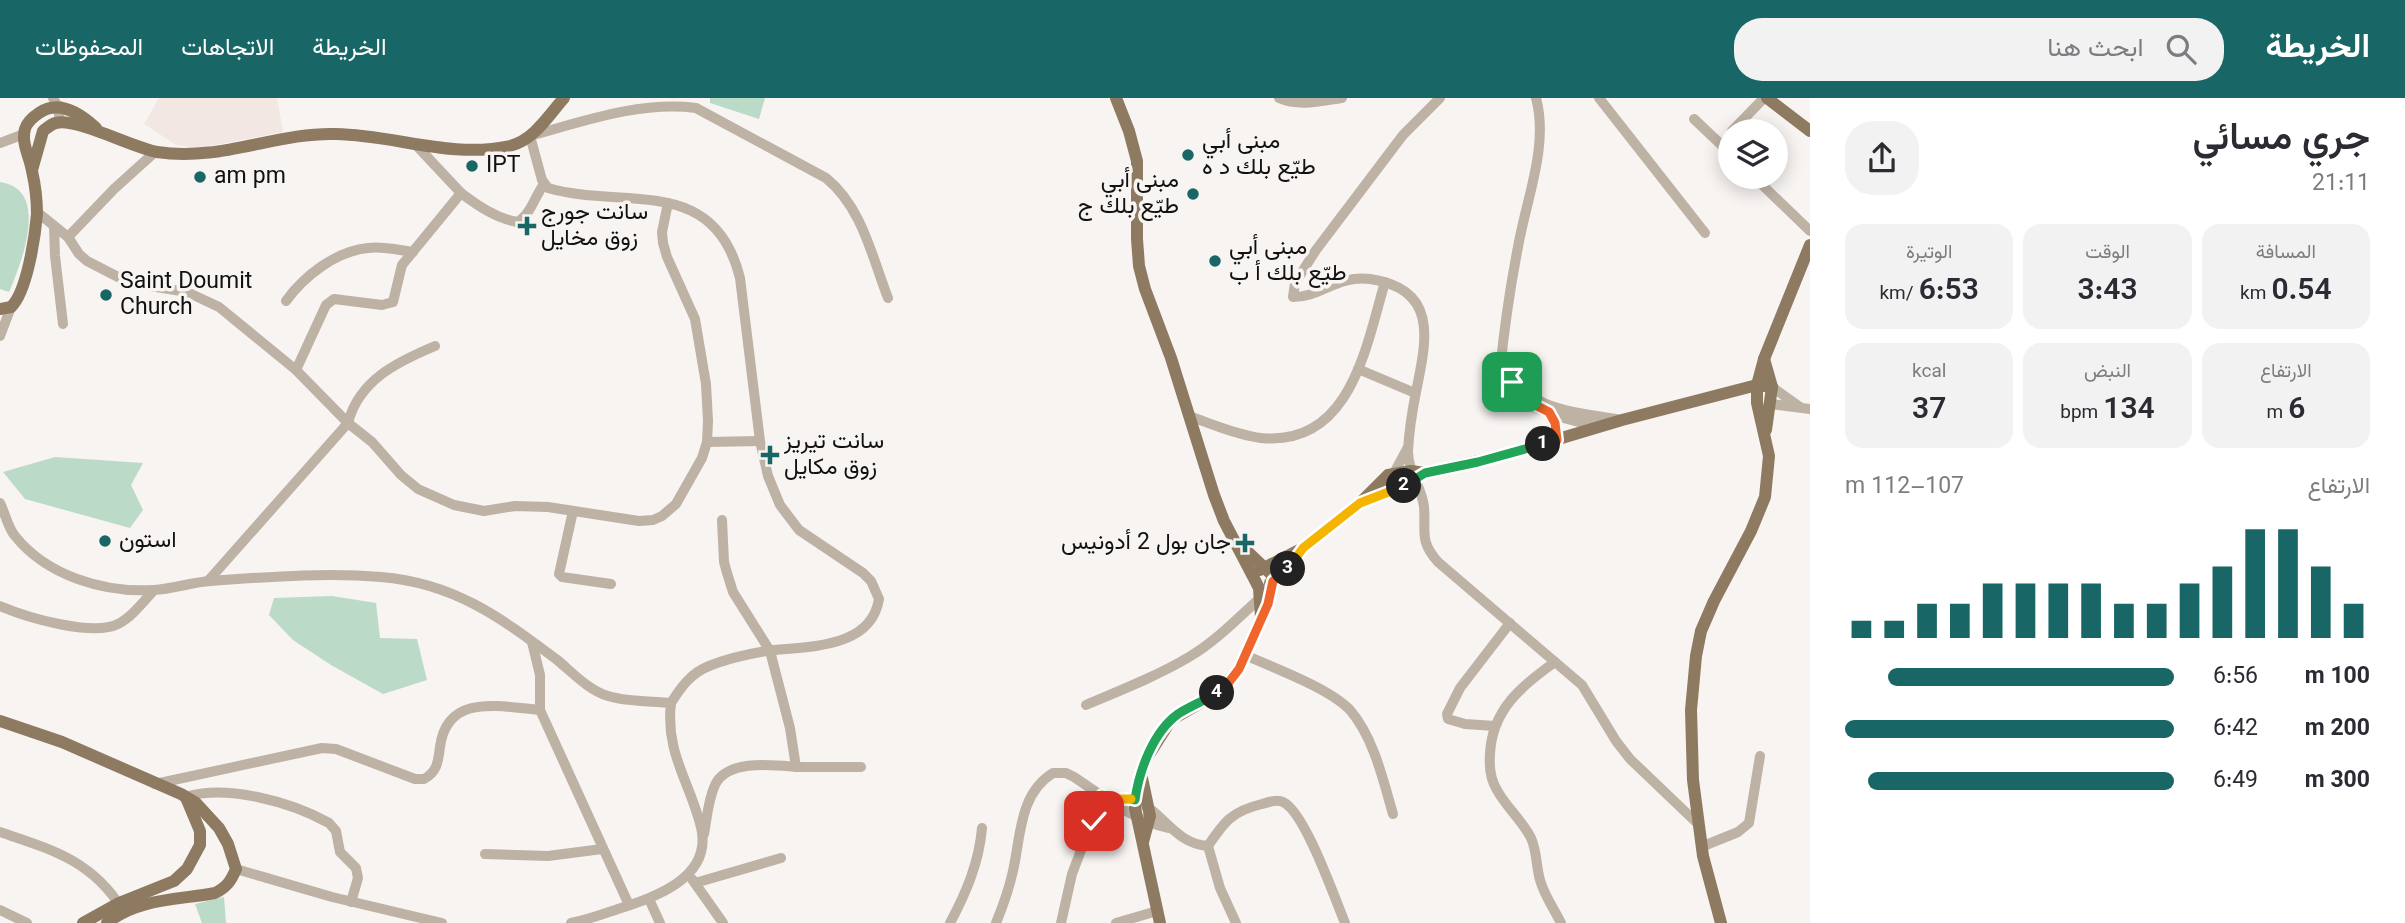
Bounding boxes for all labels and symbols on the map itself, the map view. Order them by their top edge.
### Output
place label: مبنى أبي طيّع بلك د ه [1202,124,1316,186]
marker: مبنى أبي طيّع بلك د ه [1180,147,1196,163]
place label: IPT [486,148,521,184]
marker: IPT [464,158,480,174]
place label: am pm [214,159,286,195]
place label: مبنى أبي طيّع بلك ج [1078,163,1179,225]
marker: am pm [192,169,208,185]
marker: مبنى أبي طيّع بلك ج [1185,186,1201,202]
place label: سانت جورج زوق مخايل [541,195,648,257]
marker: سانت جورج زوق مخايل [519,218,535,234]
place label: مبنى أبي طيّع بلك أ ب [1229,230,1346,292]
marker: مبنى أبي طيّع بلك أ ب [1207,253,1223,269]
place label: Saint Doumit Church [120,264,252,326]
marker: Saint Doumit Church [98,287,114,303]
pin [1482,352,1542,412]
place label: سانت تيريز زوق مكايل [783,424,884,486]
pin: 1 [1526,426,1560,462]
marker: سانت تيريز زوق مكايل [762,447,778,463]
pin: 2 [1386,468,1422,504]
place label: استون [119,523,177,559]
place label: جان بول 2 أدونيس [1061,525,1231,561]
marker: استون [97,533,113,549]
marker: جان بول 2 أدونيس [1237,535,1253,551]
pin: 3 [1270,552,1306,587]
pin: 4 [1200,676,1234,710]
pin [1064,791,1124,851]

